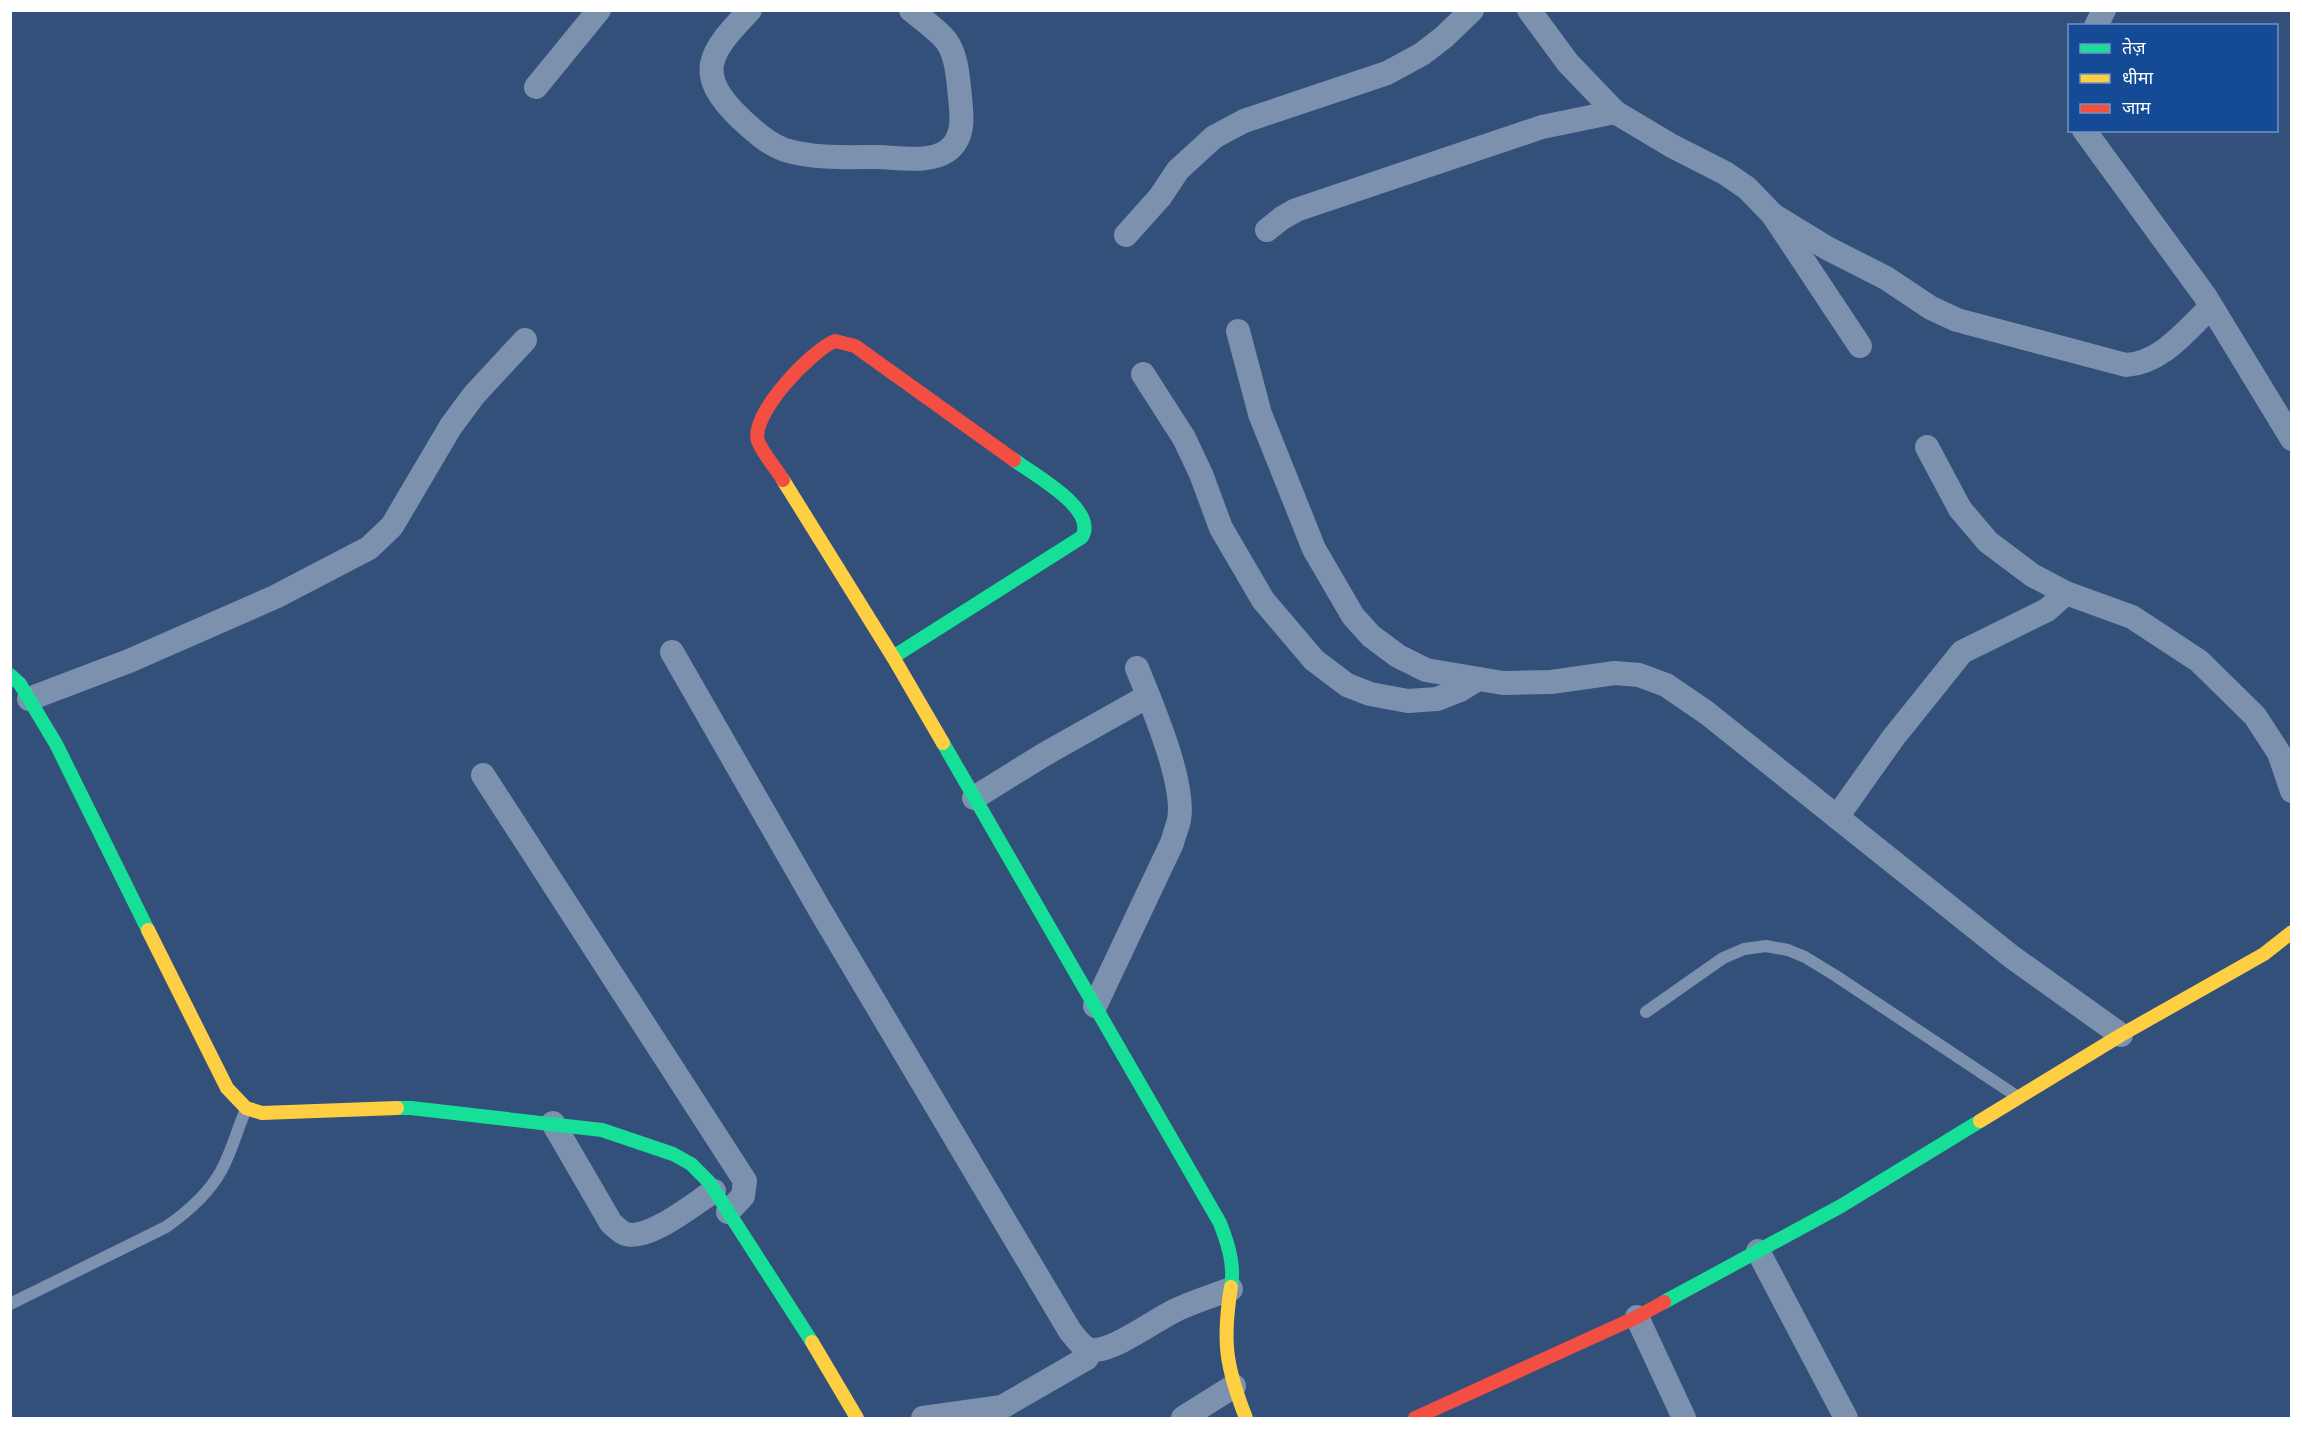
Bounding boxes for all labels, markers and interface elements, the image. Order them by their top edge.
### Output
legend [2068,24,2278,132]
text: तेज़ [2122,36,2146,59]
text: धीमा [2122,66,2153,89]
text: जाम [2122,96,2152,119]

